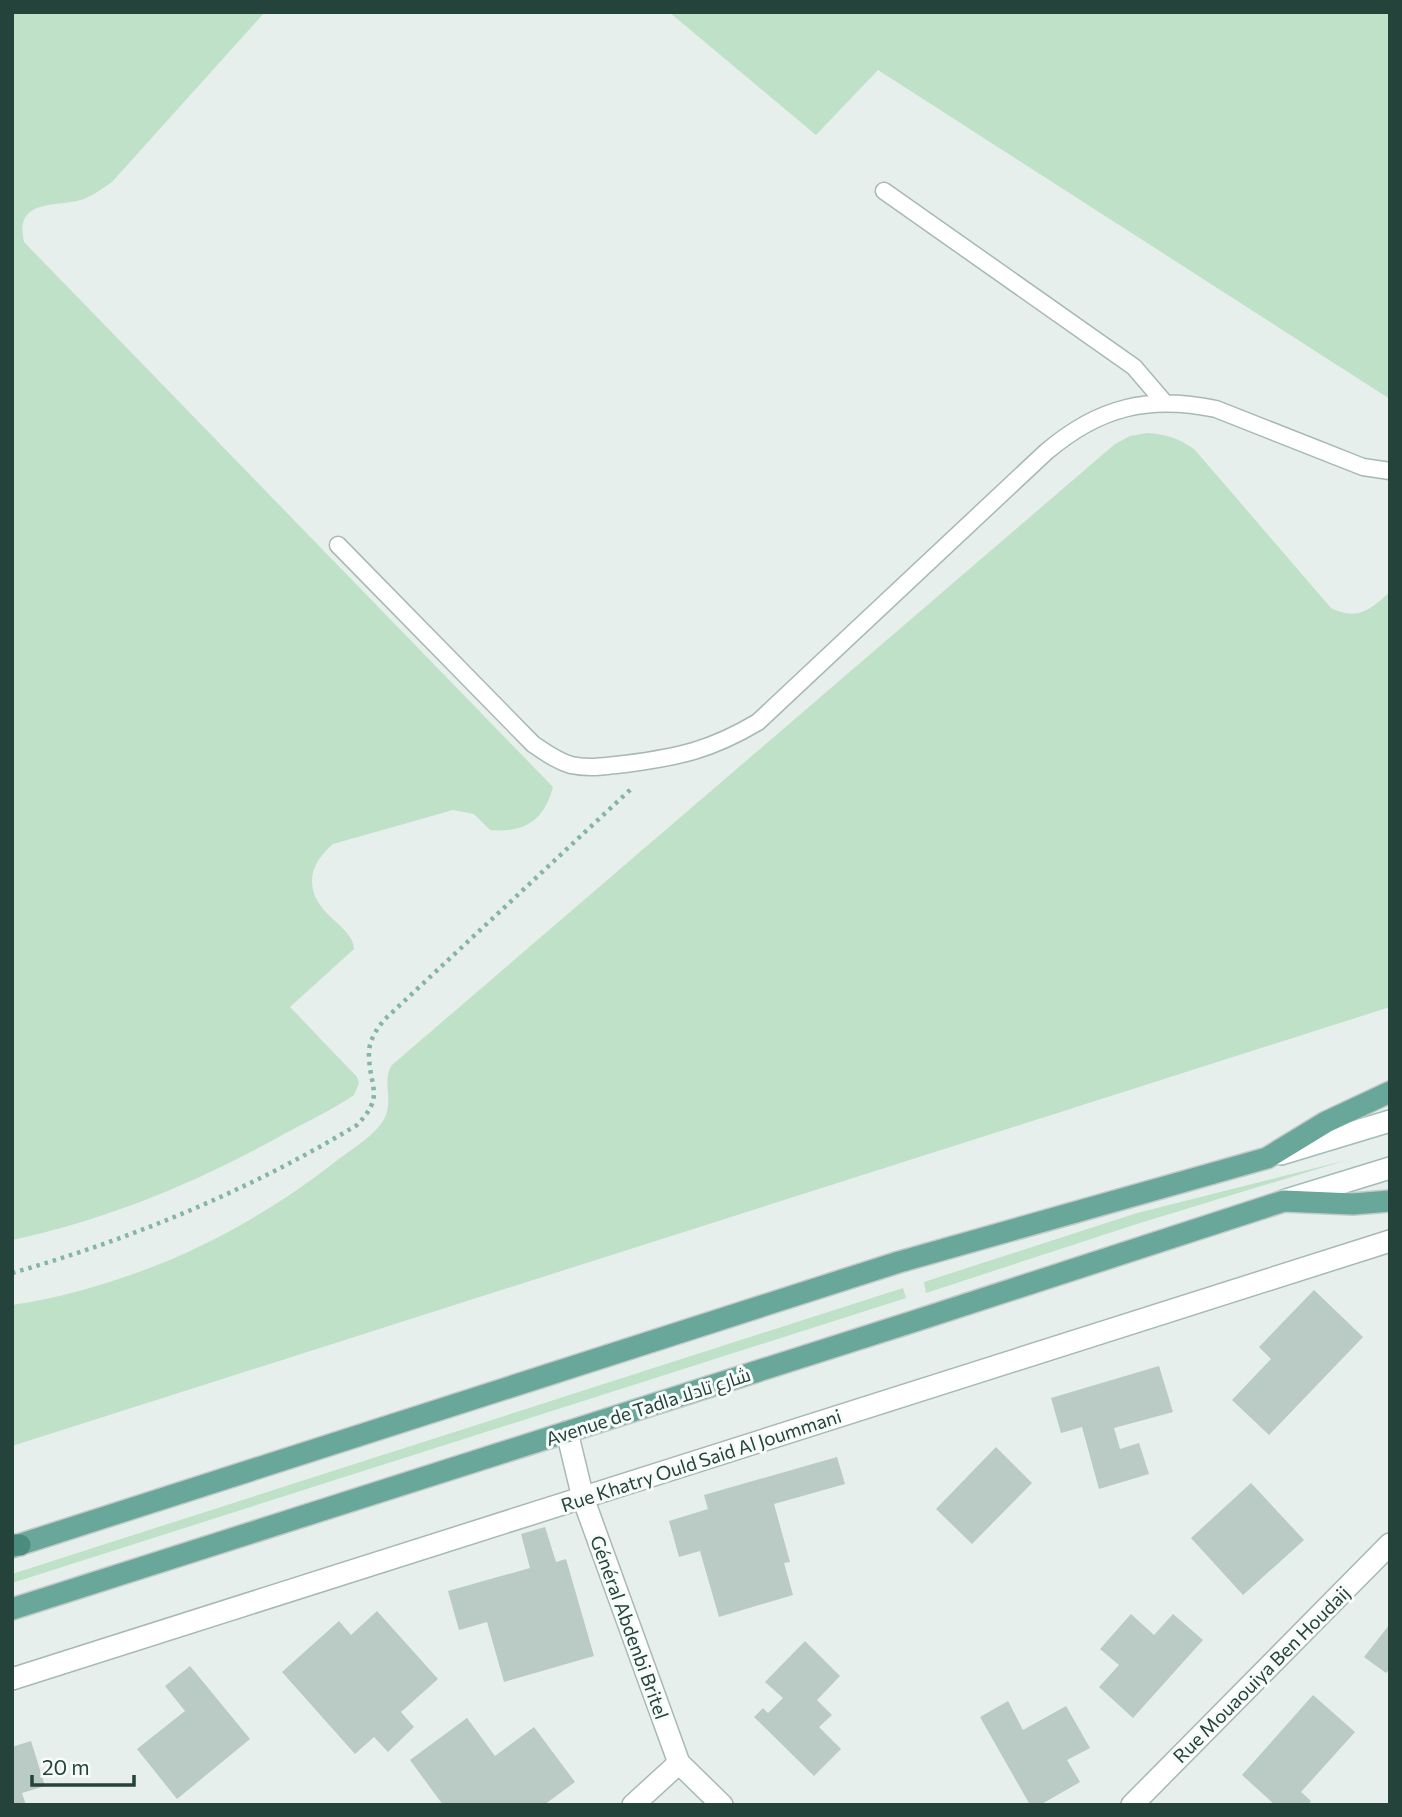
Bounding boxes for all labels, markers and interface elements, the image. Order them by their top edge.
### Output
street label: Avenue de Tadla شارع تادلا [543,1362,754,1453]
street label: Rue Khatry Ould Said Al Joummani [558,1404,844,1516]
street label: Général Abdenbi Britel [586,1532,674,1722]
street label: Rue Mouaouiya Ben Houdaij [1168,1581,1354,1767]
scale bar [32,1744,133,1788]
text: 20 m [42,1754,90,1779]

